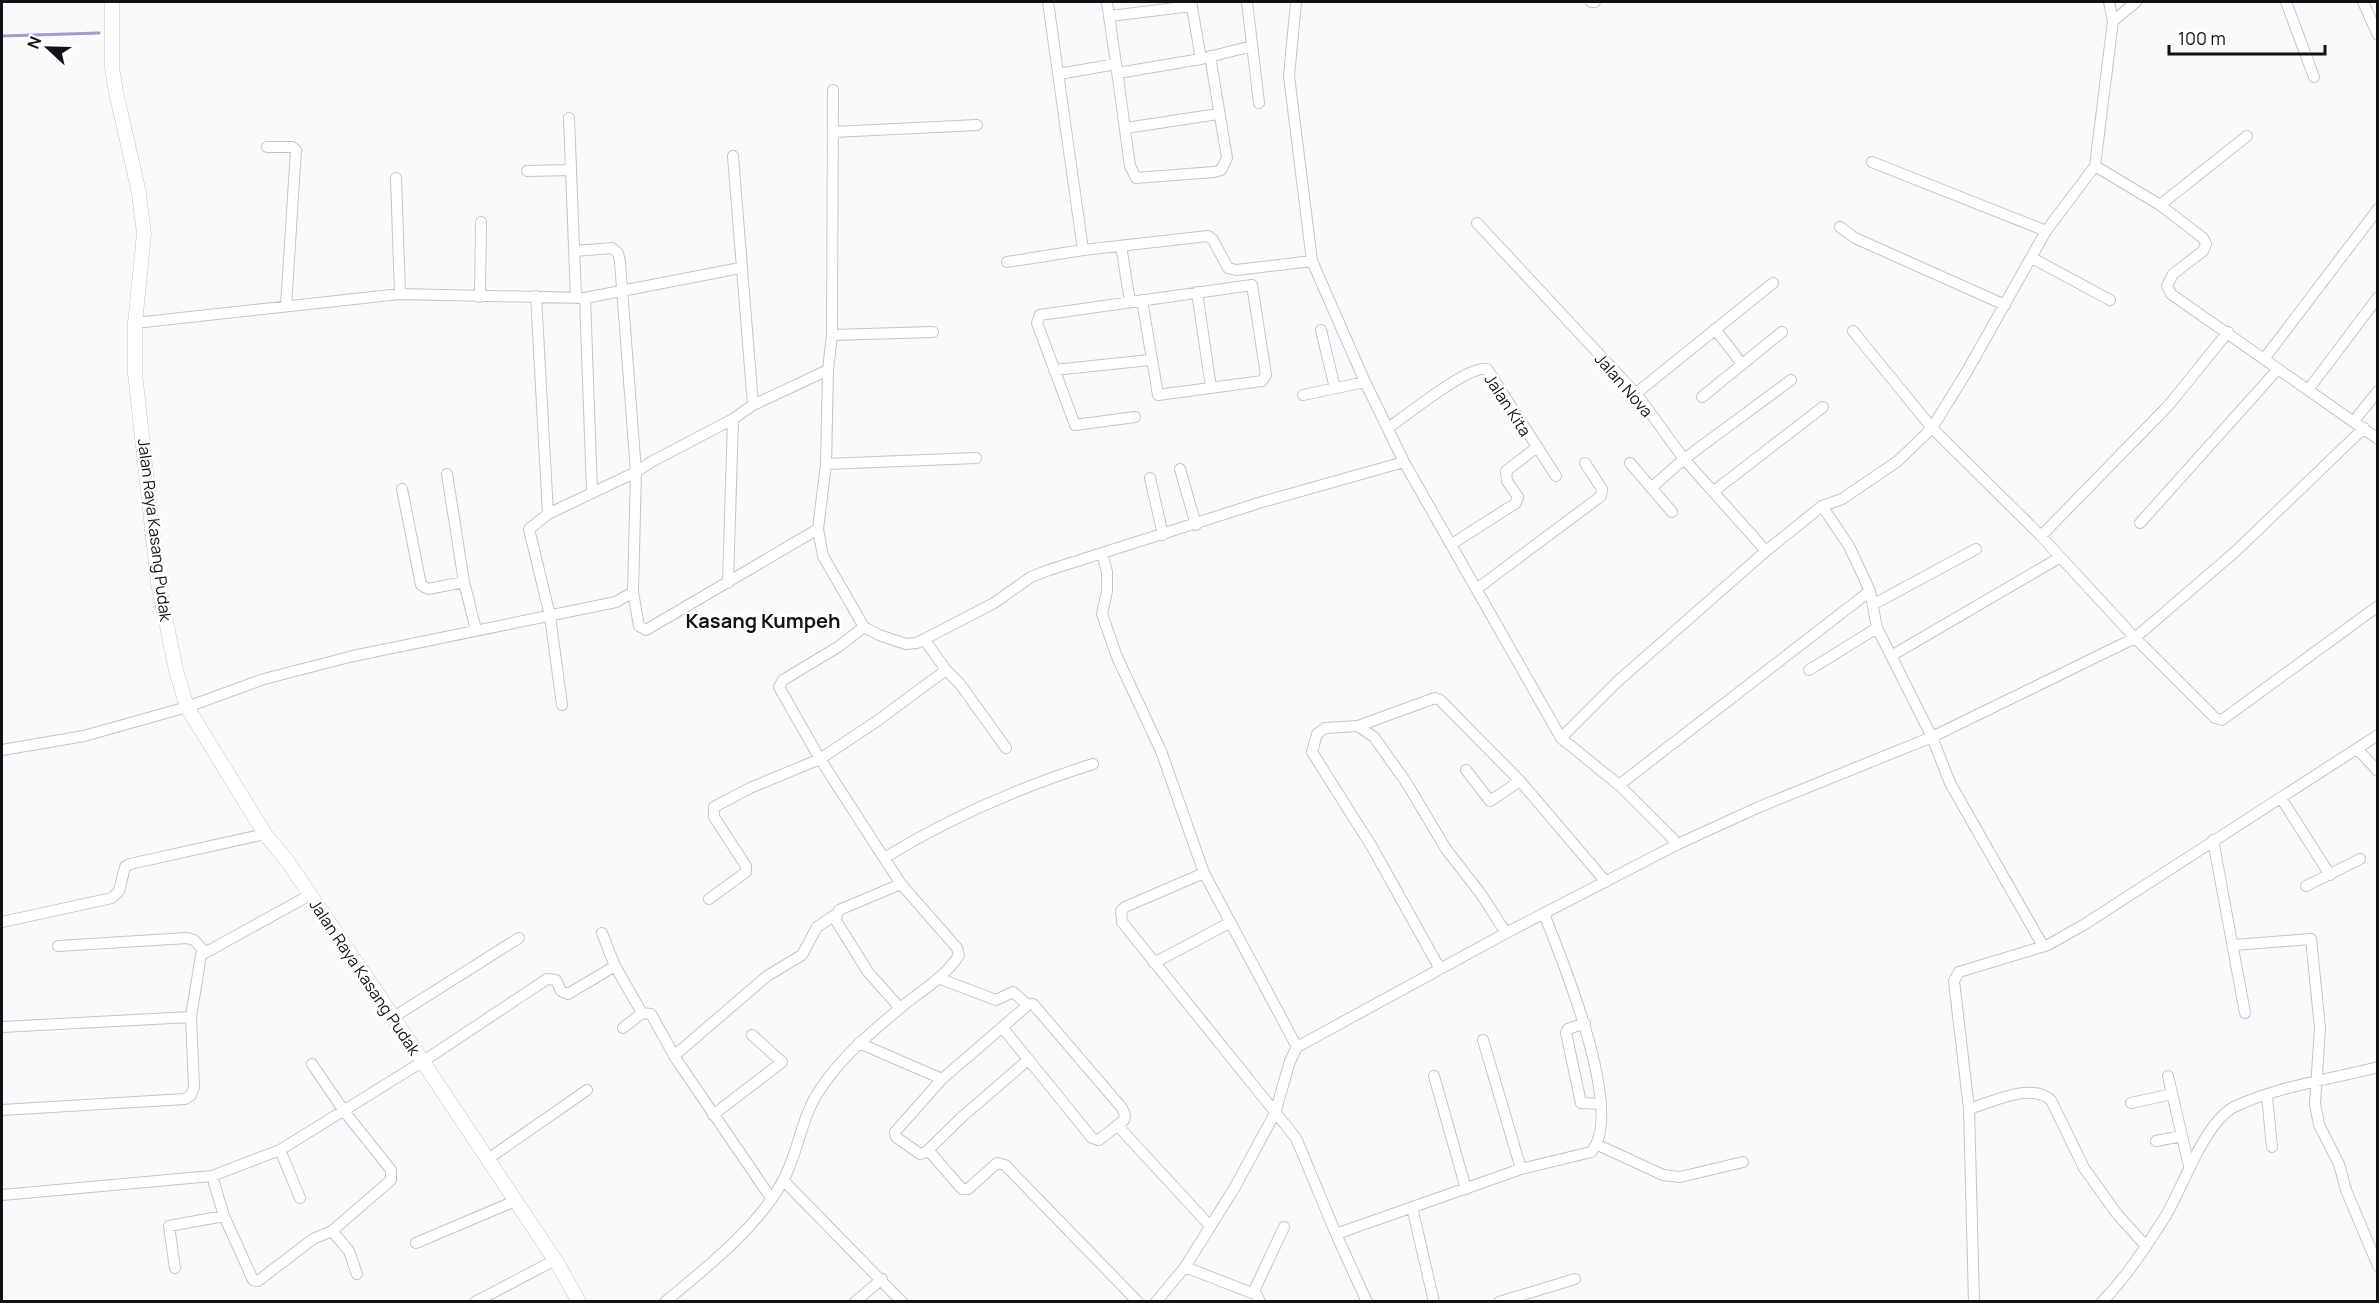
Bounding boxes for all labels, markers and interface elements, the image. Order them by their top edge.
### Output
north arrow [18,18,78,78]
scale bar [2169,18,2325,56]
text: 100 m [2178,26,2226,50]
text: N [22,33,46,52]
street label: Jalan Nova [1590,348,1658,422]
street label: Jalan Kita [1480,370,1536,440]
street label: Jalan Raya Kasang Pudak [133,438,177,624]
district label: Kasang Kumpeh [685,607,841,634]
street label: Jalan Raya Kasang Pudak [305,895,426,1060]

